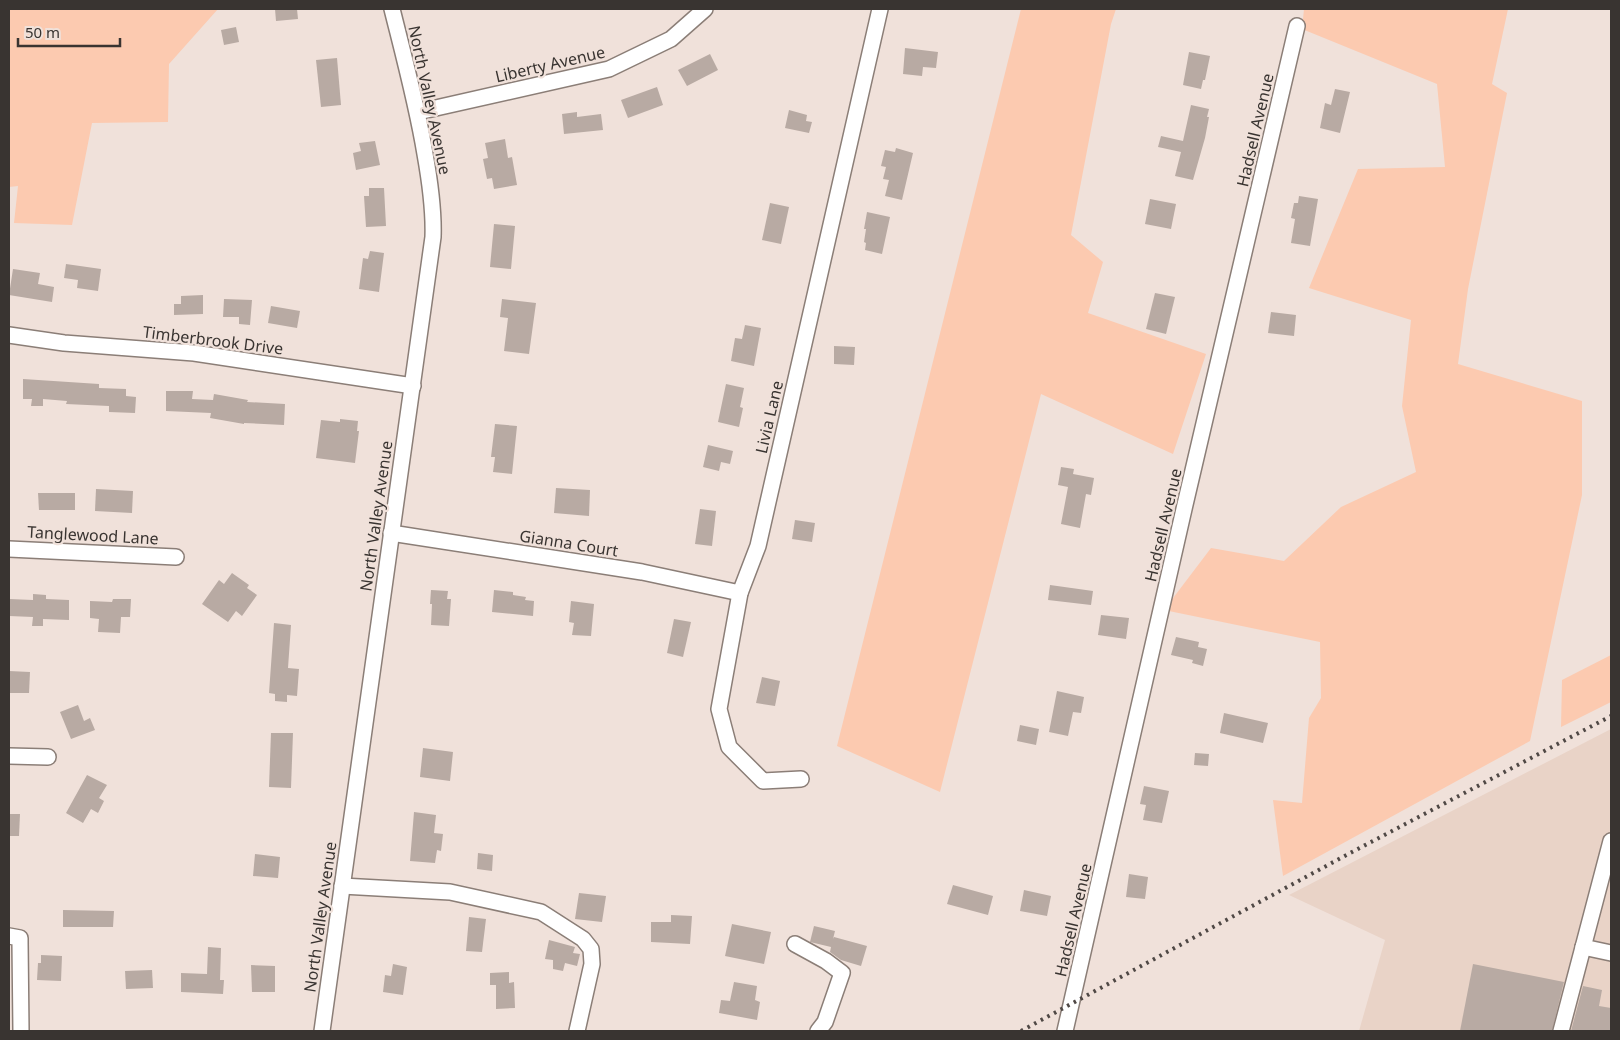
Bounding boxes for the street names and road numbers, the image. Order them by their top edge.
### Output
street label: North Valley Avenue [403,23,457,177]
street label: Liberty Avenue [493,41,607,87]
street label: Hadsell Avenue [1231,71,1279,189]
street label: Timberbrook Drive [142,320,284,360]
street label: Livia Lane [750,378,788,456]
street label: North Valley Avenue [355,439,397,593]
street label: Hadsell Avenue [1139,466,1187,584]
street label: Tanglewood Lane [27,521,159,549]
street label: Gianna Court [518,524,620,562]
street label: North Valley Avenue [299,840,341,994]
street label: Hadsell Avenue [1049,861,1097,979]

